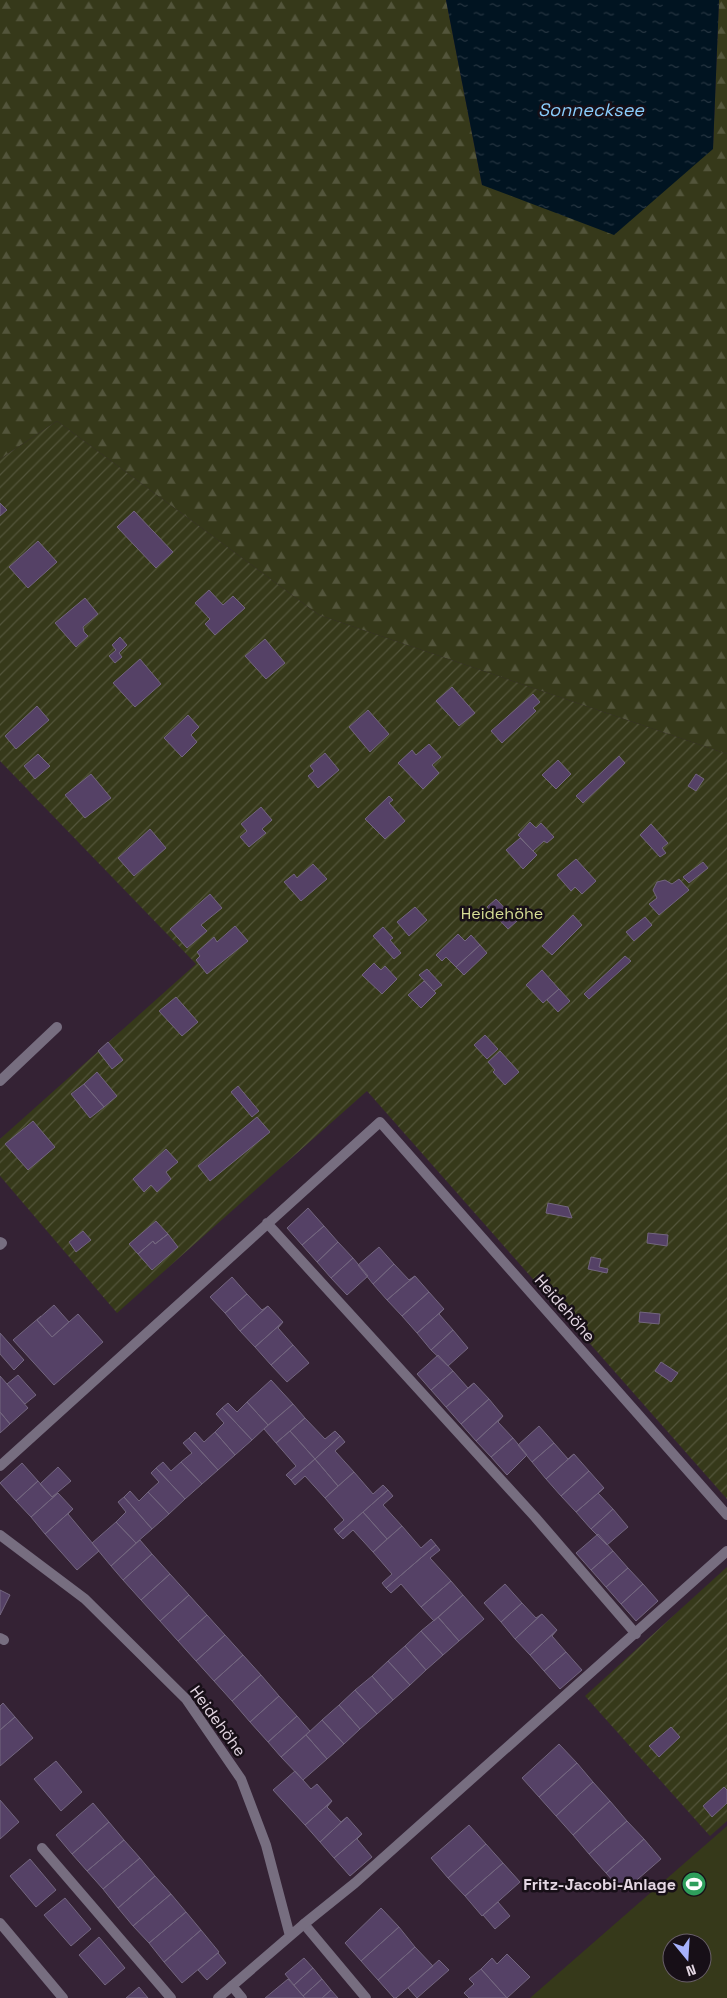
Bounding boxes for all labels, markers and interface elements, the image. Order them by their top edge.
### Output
water label: Sonnecksee [538,98,645,121]
park label: Heidehöhe [461,903,543,924]
street label: Heidehöhe [530,1270,600,1346]
street label: Heidehöhe [185,1681,251,1761]
sports icon: Fritz-Jacobi-Anlage [681,1871,707,1897]
place label: Fritz-Jacobi-Anlage [523,1874,676,1895]
north arrow [662,1933,712,1983]
text: N [684,1960,698,1980]

